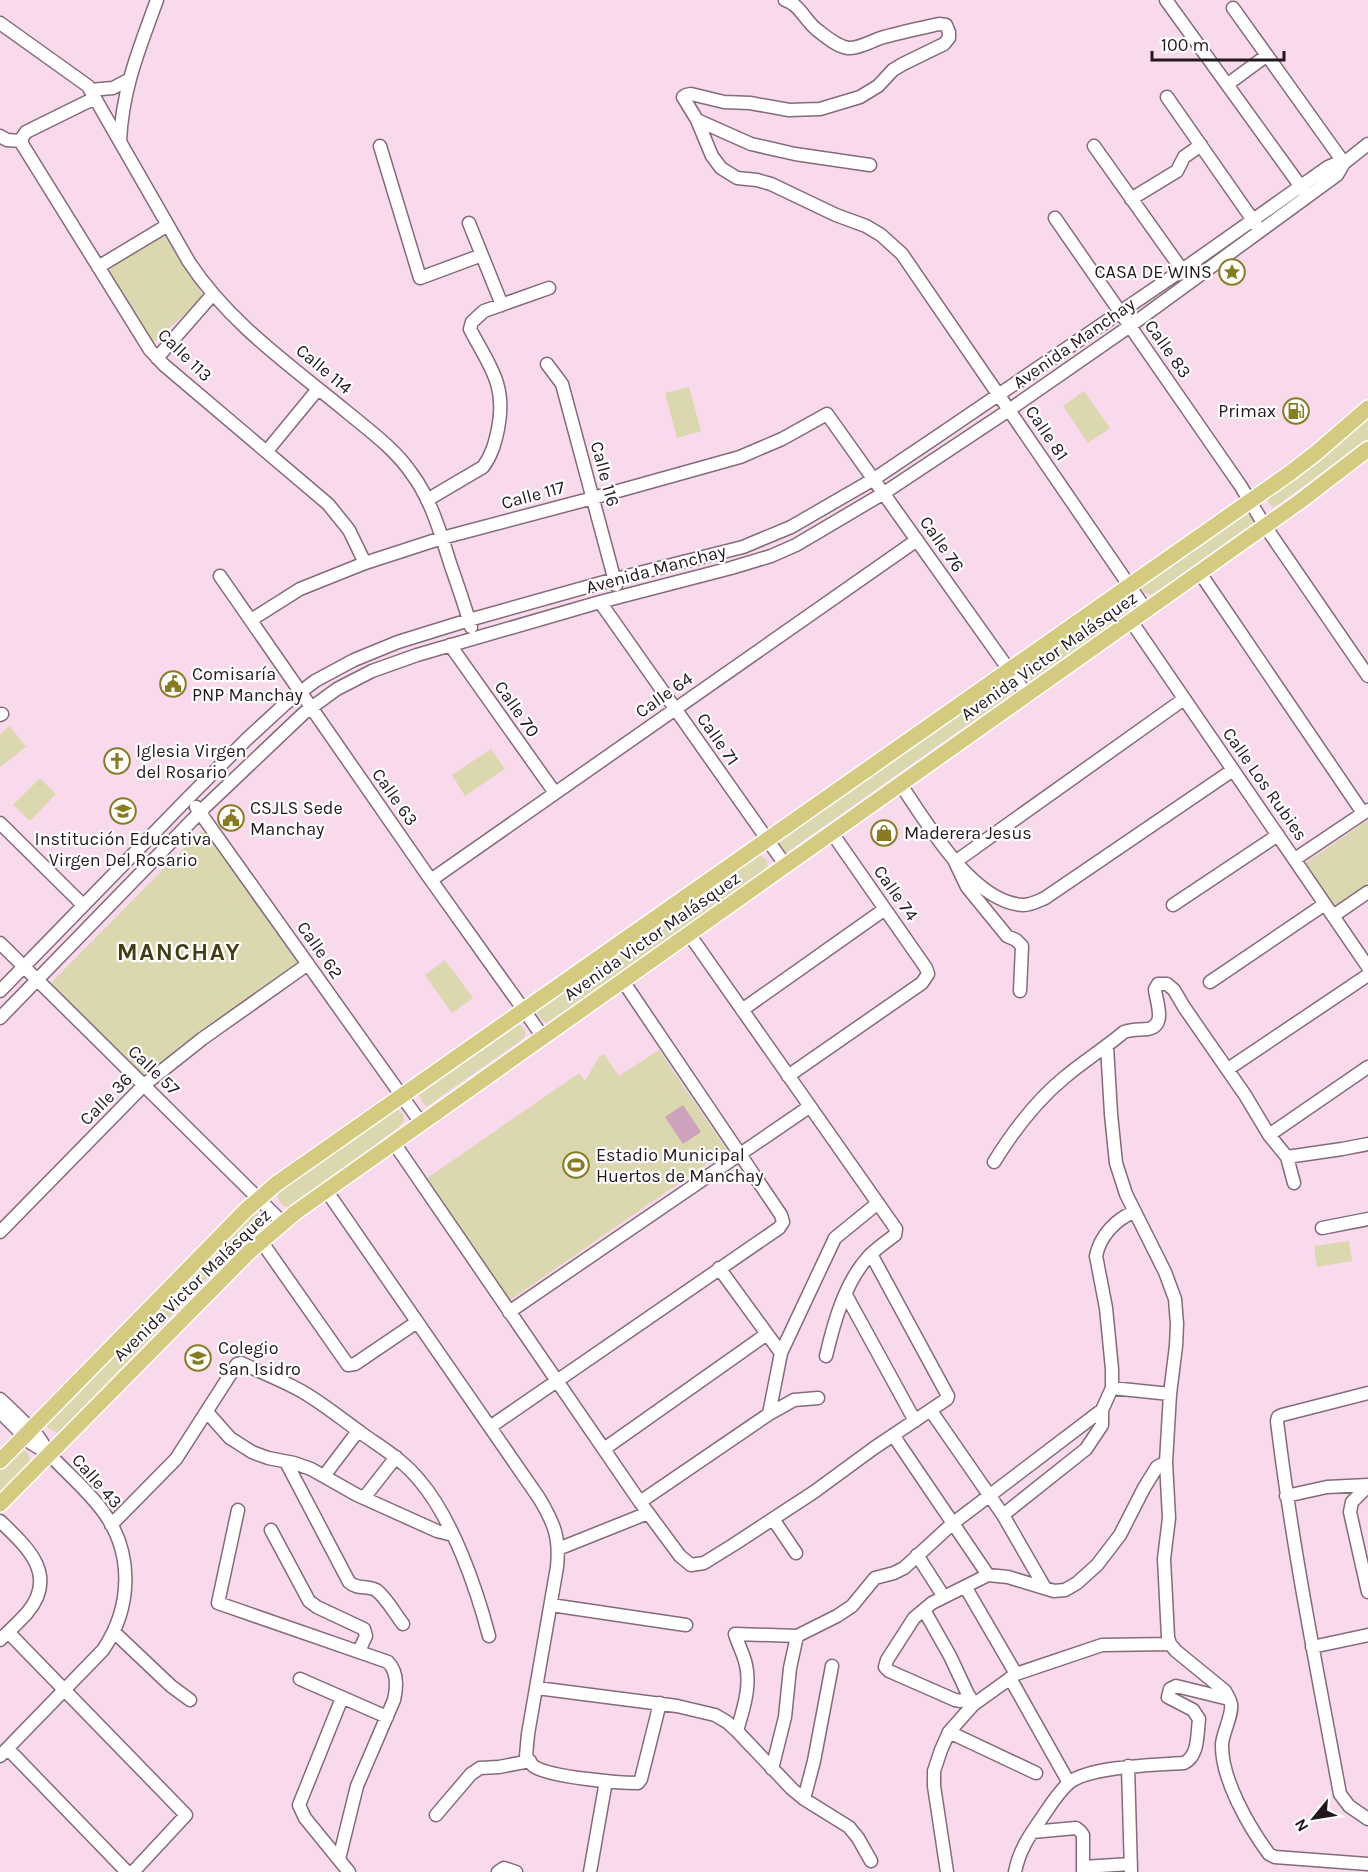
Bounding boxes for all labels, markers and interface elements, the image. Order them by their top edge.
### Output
scale bar [1152,24,1284,62]
text: 100 m [1161,34,1209,56]
place icon: CASA DE WINS [1217,257,1247,287]
place label: CASA DE WINS [1095,261,1212,283]
street label: Avenida Manchay [1009,292,1140,393]
street label: Calle 83 [1140,316,1196,382]
street label: Calle 113 [153,324,217,386]
street label: Calle 114 [291,339,357,399]
fuel station icon: Primax [1281,396,1311,426]
place label: Primax [1218,400,1276,422]
street label: Calle 81 [1021,401,1073,465]
street label: Calle 116 [586,439,624,509]
street label: Calle 117 [499,476,568,514]
street label: Calle 76 [915,512,969,576]
street label: Avenida Manchay [584,540,729,598]
street label: Avenida Victor Malásquez [957,587,1141,725]
place label: Comisaría PNP Manchay [192,663,304,706]
street label: Calle 64 [631,667,697,723]
public building icon: Comisaría PNP Manchay [158,669,188,699]
street label: Calle 70 [490,677,544,741]
street label: Calle 71 [692,709,744,769]
street label: Calle Los Rubies [1218,723,1312,845]
place label: Iglesia Virgen del Rosario [136,740,246,783]
church icon: Iglesia Virgen del Rosario [102,746,132,776]
street label: Calle 63 [367,764,423,830]
school or university icon: Institución Educativa Virgen Del Rosario [108,796,138,826]
place label: CSJLS Sede Manchay [250,797,343,840]
public building icon: CSJLS Sede Manchay [216,803,246,833]
shop icon: Maderera Jesus [869,818,899,848]
place label: Maderera Jesus [904,822,1032,844]
place label: Institución Educativa Virgen Del Rosario [35,828,211,871]
street label: Calle 74 [869,861,923,925]
street label: Avenida Victor Malásquez [560,867,744,1005]
street label: Calle 62 [292,917,348,983]
district label: MANCHAY [117,938,241,966]
street label: Calle 57 [124,1040,185,1100]
street label: Calle 36 [75,1068,137,1130]
place label: Estadio Municipal Huertos de Manchay [596,1144,764,1187]
sports icon: Estadio Municipal Huertos de Manchay [561,1150,591,1180]
street label: Avenida Victor Malásquez [109,1204,275,1366]
place label: Colegio San Isidro [218,1337,301,1380]
school or university icon: Colegio San Isidro [183,1343,213,1373]
street label: Calle 43 [67,1449,127,1513]
north arrow [1284,1788,1344,1848]
text: N [1290,1816,1313,1835]

